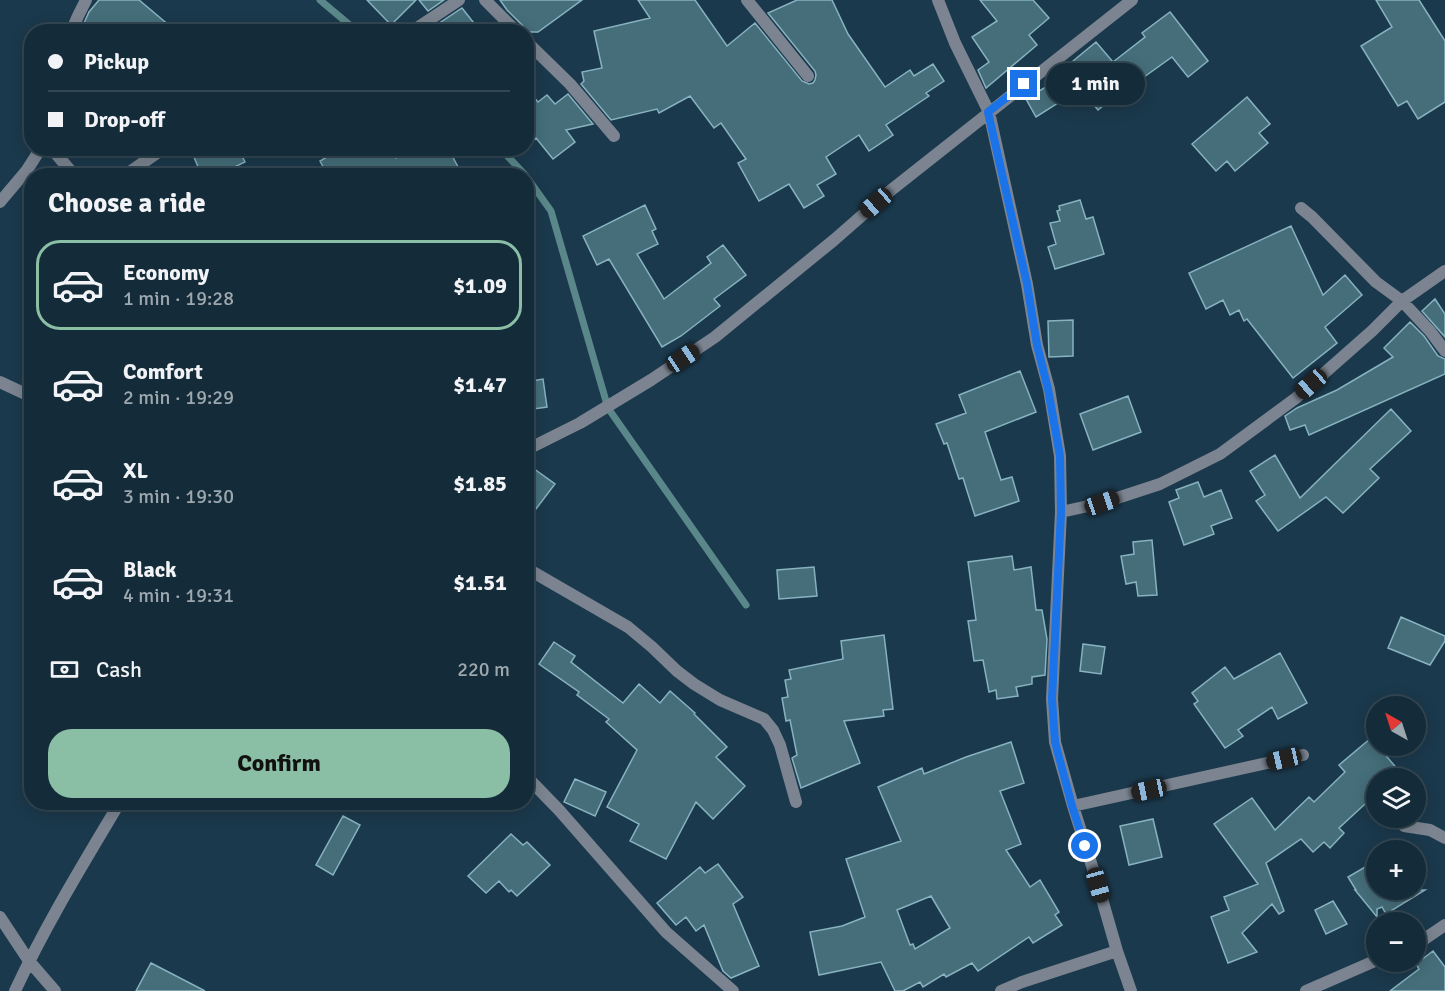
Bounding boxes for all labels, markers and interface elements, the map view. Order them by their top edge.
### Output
text: Pickup [84,48,149,75]
callout: 1 min [1045,63,1144,105]
route end [1010,70,1037,97]
text: 1 min [1071,71,1120,96]
text: Drop-off [84,106,165,133]
car [857,184,895,222]
text: Choose a ride [48,187,206,220]
icon: car [51,258,105,312]
text: Economy [123,259,209,286]
text: $1.09 [453,272,507,299]
text: 1 min · 19:28 [123,286,234,311]
car [663,340,703,376]
icon: car [51,357,105,411]
text: Comfort [123,358,203,385]
car [1292,365,1330,403]
text: $1.47 [453,371,507,398]
text: 2 min · 19:29 [123,385,234,410]
icon: car [51,456,105,510]
text: XL [123,457,148,484]
text: $1.85 [453,470,507,497]
text: 3 min · 19:30 [123,484,234,509]
car [1082,489,1122,517]
icon: car [51,555,105,609]
text: Black [123,556,177,583]
text: $1.51 [453,569,507,596]
text: 4 min · 19:31 [123,583,234,608]
icon: cash [48,653,81,686]
text: Cash [96,656,142,683]
text: 220 m [457,657,510,682]
north arrow [1366,696,1426,756]
map controls [1366,696,1426,972]
button: Confirm [48,729,510,798]
car [1264,746,1304,772]
button: layers [1366,768,1426,828]
car [1130,777,1168,803]
route start [1071,832,1098,859]
button: + [1366,840,1426,900]
car [1084,865,1112,905]
button: − [1366,912,1426,972]

